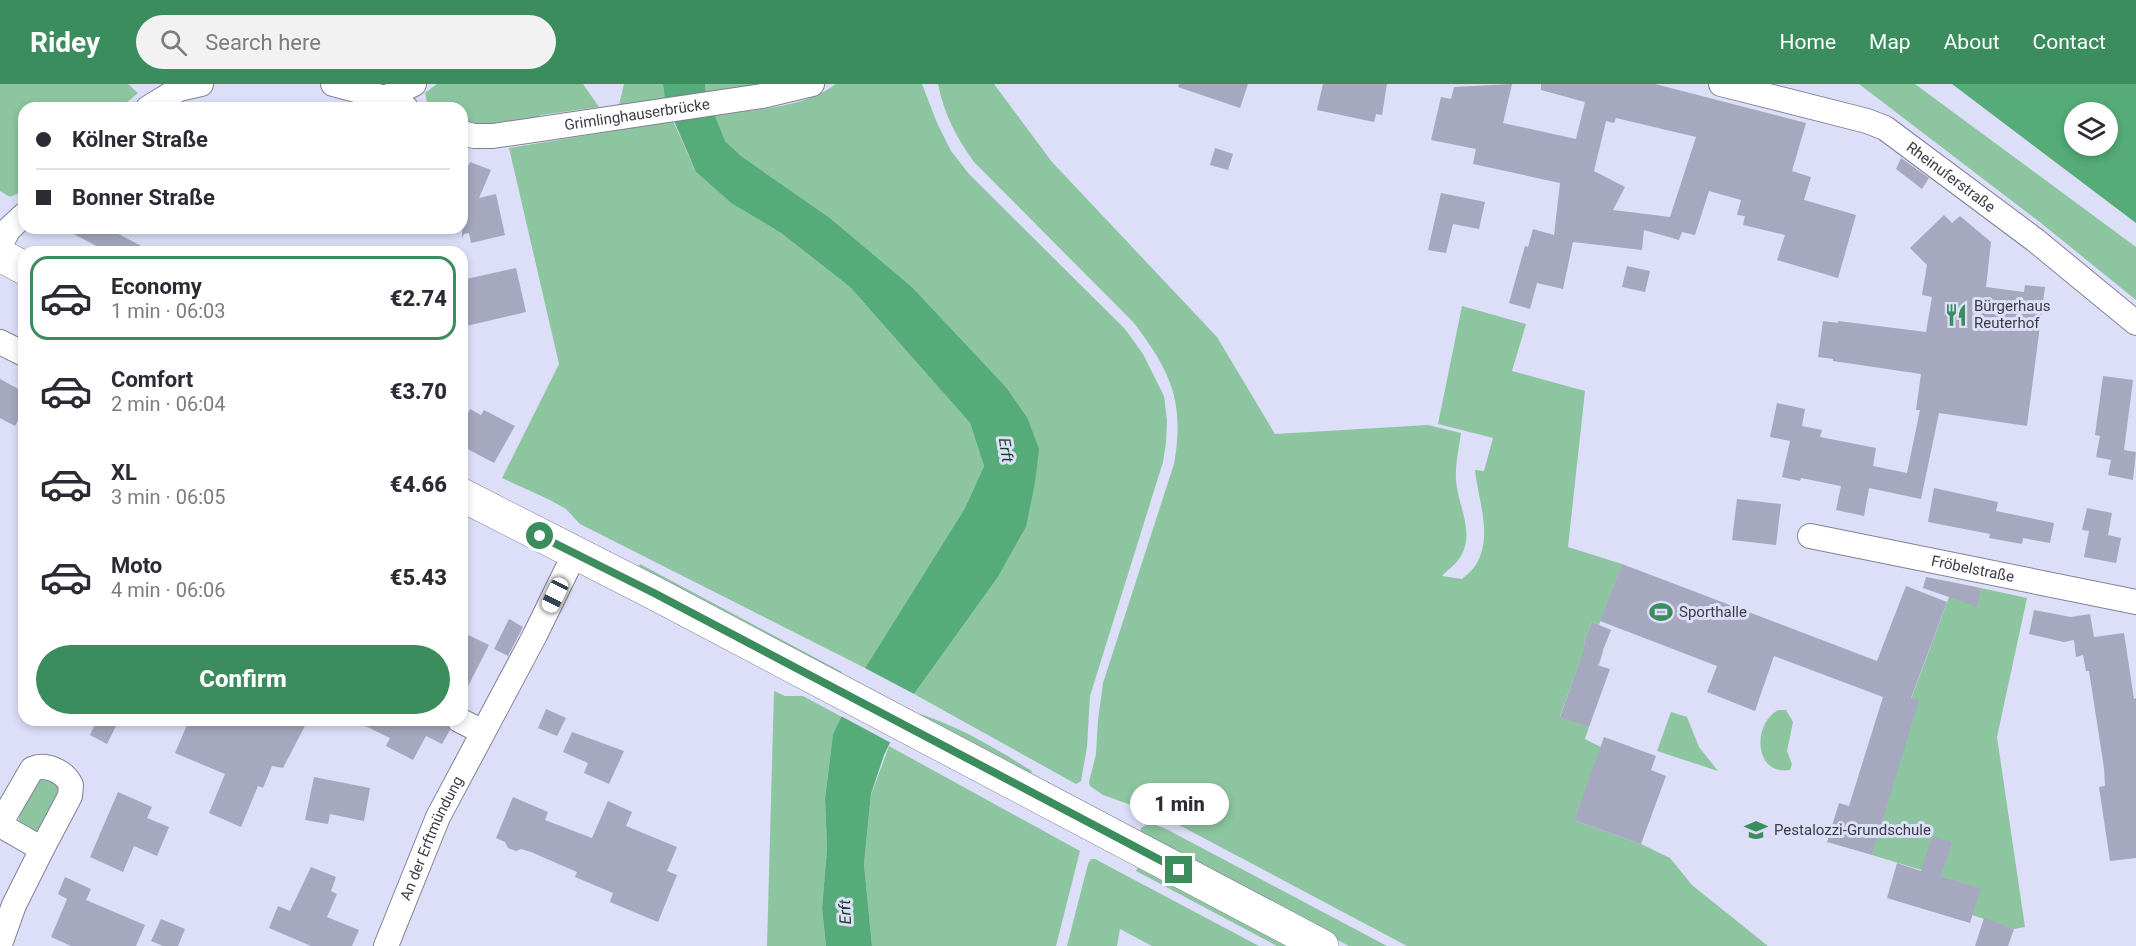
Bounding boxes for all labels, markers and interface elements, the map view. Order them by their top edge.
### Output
search box [136,15,556,69]
text: Ridey [30,26,100,59]
icon: search [157,26,190,59]
text: Search here [205,30,321,55]
text: Home [1780,30,1836,54]
text: Map [1869,30,1911,54]
text: About [1944,30,2000,54]
text: Contact [2033,30,2106,54]
street label: Grimlinghauserbrücke [563,95,711,134]
map controls [2064,102,2118,156]
button: layers [2064,102,2118,156]
text: Kölner Straße [72,127,208,152]
street label: Rheinuferstraße [1903,138,1999,216]
text: Bonner Straße [72,185,215,210]
icon: car [39,271,93,325]
text: Economy [111,274,202,299]
text: €2.74 [390,286,447,311]
place label: Bürgerhaus Reuterhof [1974,297,2050,332]
text: 1 min · 06:03 [111,299,226,323]
restaurant icon: Bürgerhaus Reuterhof [1943,302,1969,328]
icon: car [39,364,93,418]
text: Comfort [111,367,193,392]
text: €3.70 [390,379,447,404]
text: 2 min · 06:04 [111,392,226,416]
water label: Erft [995,436,1017,465]
icon: car [39,457,93,511]
text: XL [111,460,137,485]
text: €4.66 [390,472,447,497]
text: 3 min · 06:05 [111,485,226,509]
route start [526,522,553,549]
icon: car [39,550,93,604]
street label: Fröbelstraße [1930,552,2016,586]
text: Moto [111,553,162,578]
text: €5.43 [390,565,447,590]
car [539,575,571,615]
text: 4 min · 06:06 [111,578,226,602]
sports icon: Sporthalle [1648,599,1674,625]
place label: Sporthalle [1679,603,1747,621]
button: Confirm [36,645,450,714]
street label: An der Erftmündung [396,773,467,903]
callout: 1 min [1130,783,1228,825]
text: 1 min [1154,792,1205,816]
school or university icon: Pestalozzi-Grundschule [1743,817,1769,843]
place label: Pestalozzi-Grundschule [1774,821,1931,839]
route end [1165,856,1192,883]
water label: Erft [835,898,855,925]

